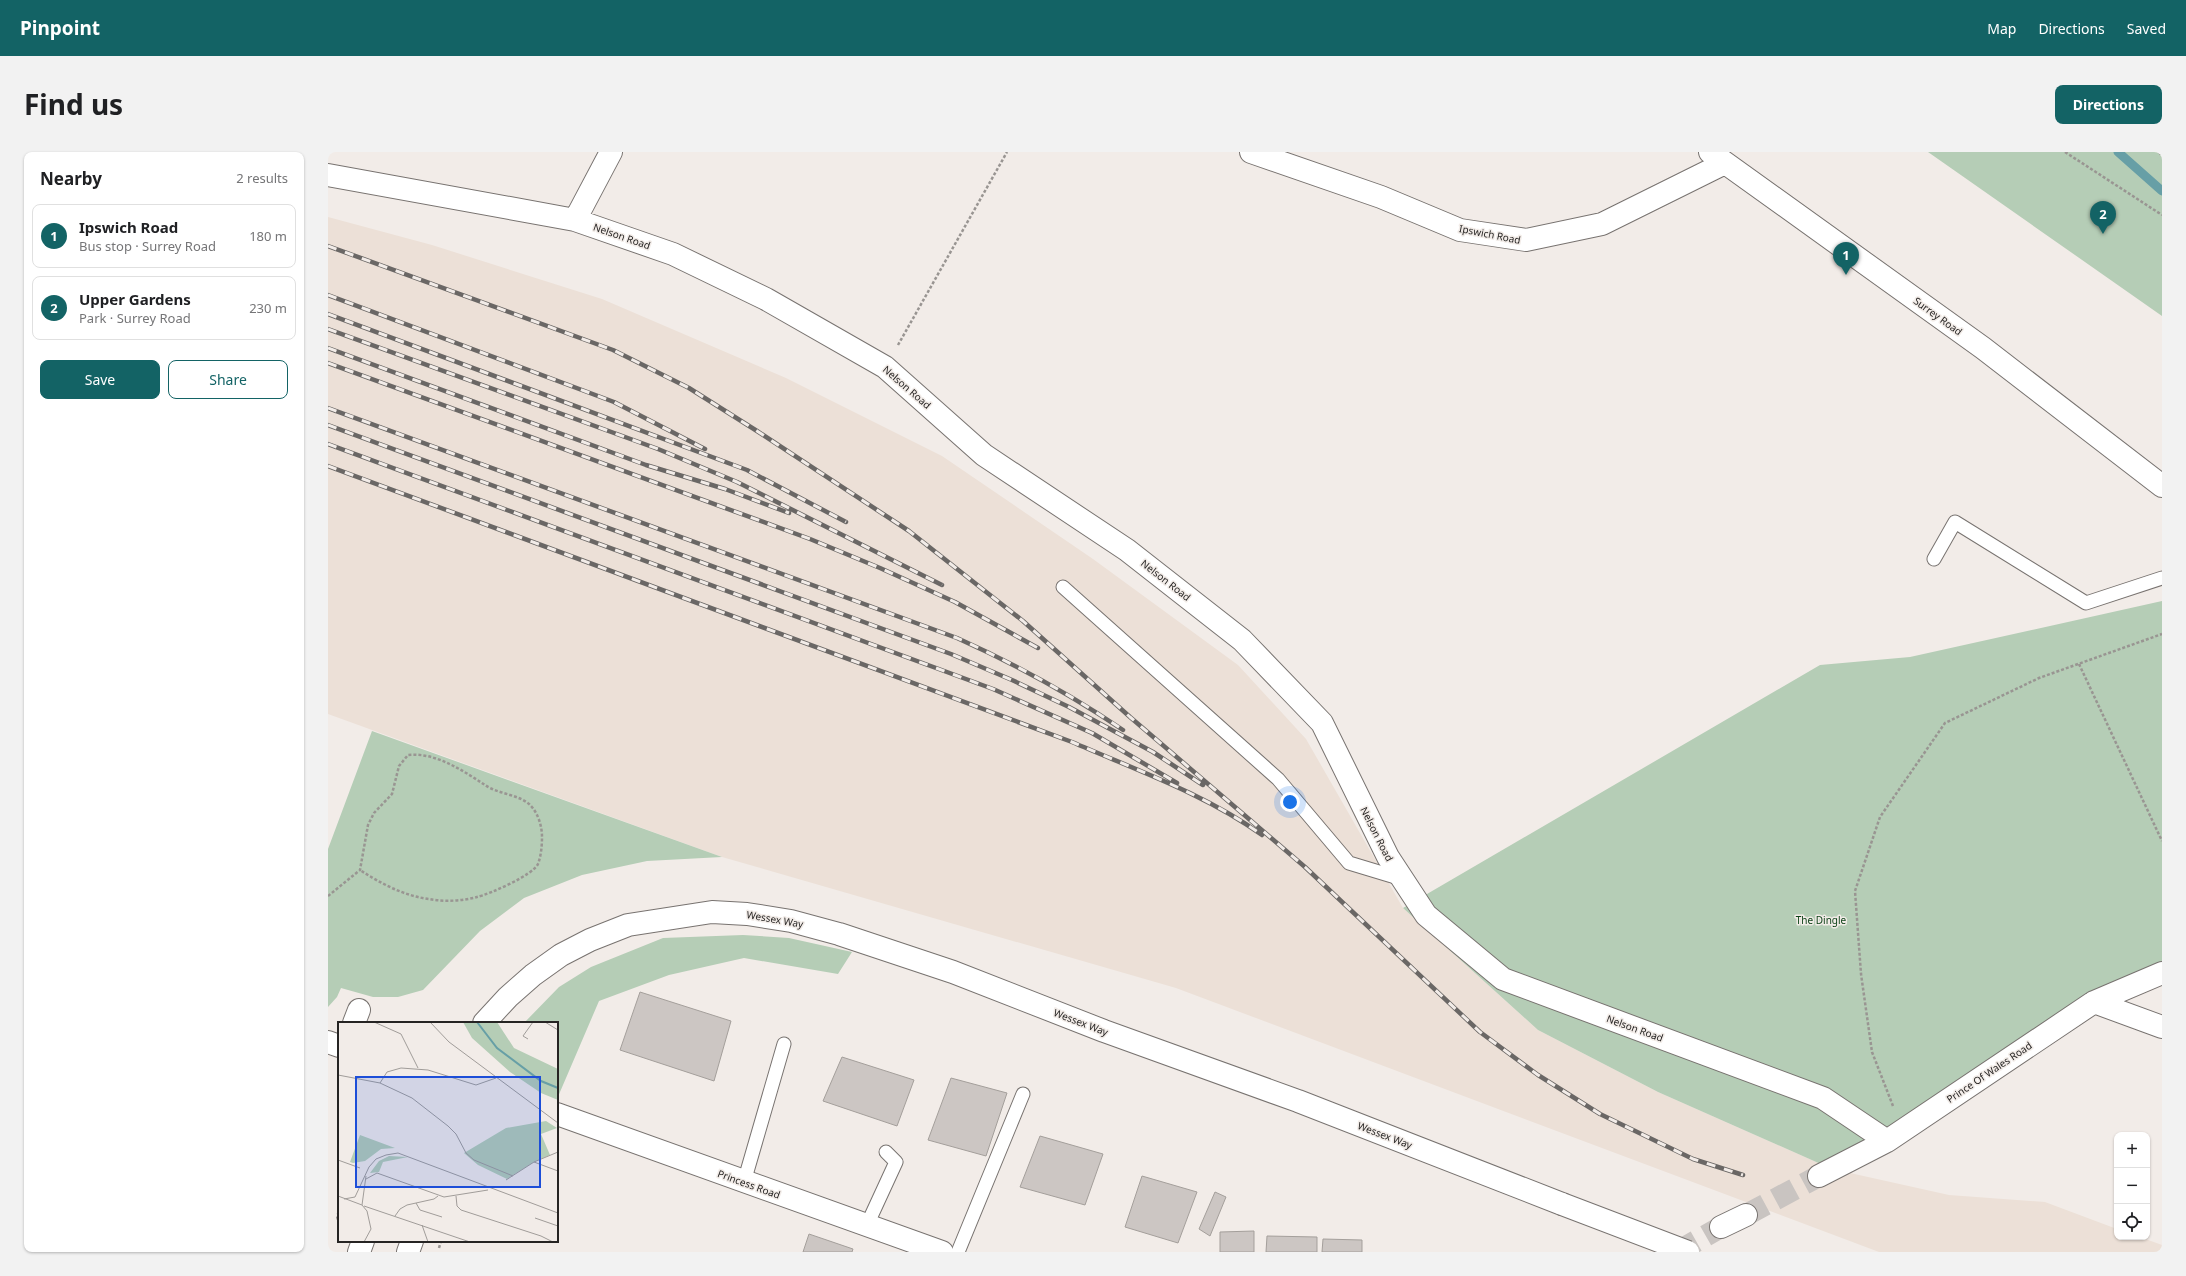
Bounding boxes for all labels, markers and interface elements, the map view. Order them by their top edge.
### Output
text: Pinpoint [20,15,100,41]
text: Map [1987,19,2016,38]
text: Directions [2038,19,2105,38]
text: Saved [2127,19,2166,38]
text: Find us [24,85,123,123]
button: Directions [2055,85,2162,124]
text: Nearby [40,167,102,190]
text: 2 results [236,169,288,187]
pin: 2 [2090,201,2116,234]
text: Ipswich Road [79,217,178,237]
street label: Nelson Road [592,220,652,252]
street label: Ipswich Road [1458,221,1522,247]
text: 1 [50,227,58,245]
text: 180 m [249,227,287,245]
text: Bus stop · Surrey Road [79,237,216,255]
pin: 1 [1833,242,1859,275]
text: Upper Gardens [79,289,191,309]
street label: Surrey Road [1911,294,1965,338]
text: 2 [50,299,58,317]
text: 230 m [249,299,287,317]
text: Park · Surrey Road [79,309,191,327]
button: Save [40,360,160,399]
button: Share [168,360,288,399]
street label: Nelson Road [880,362,934,412]
street label: Nelson Road [1138,556,1194,604]
your location [1280,792,1300,812]
street label: Nelson Road [1357,804,1397,864]
street label: Wessex Way [745,907,805,931]
park label: The Dingle [1796,913,1847,927]
street label: Wessex Way [1052,1005,1111,1039]
street label: Nelson Road [1605,1011,1665,1045]
inset map [338,1022,558,1242]
street label: Prince Of Wales Road [1944,1038,2034,1106]
street label: Wessex Way [1356,1118,1415,1152]
map controls [2114,1132,2150,1240]
button: + [2114,1132,2150,1168]
street label: Princess Road [716,1166,782,1202]
button: − [2114,1168,2150,1204]
button: locate [2114,1204,2150,1240]

